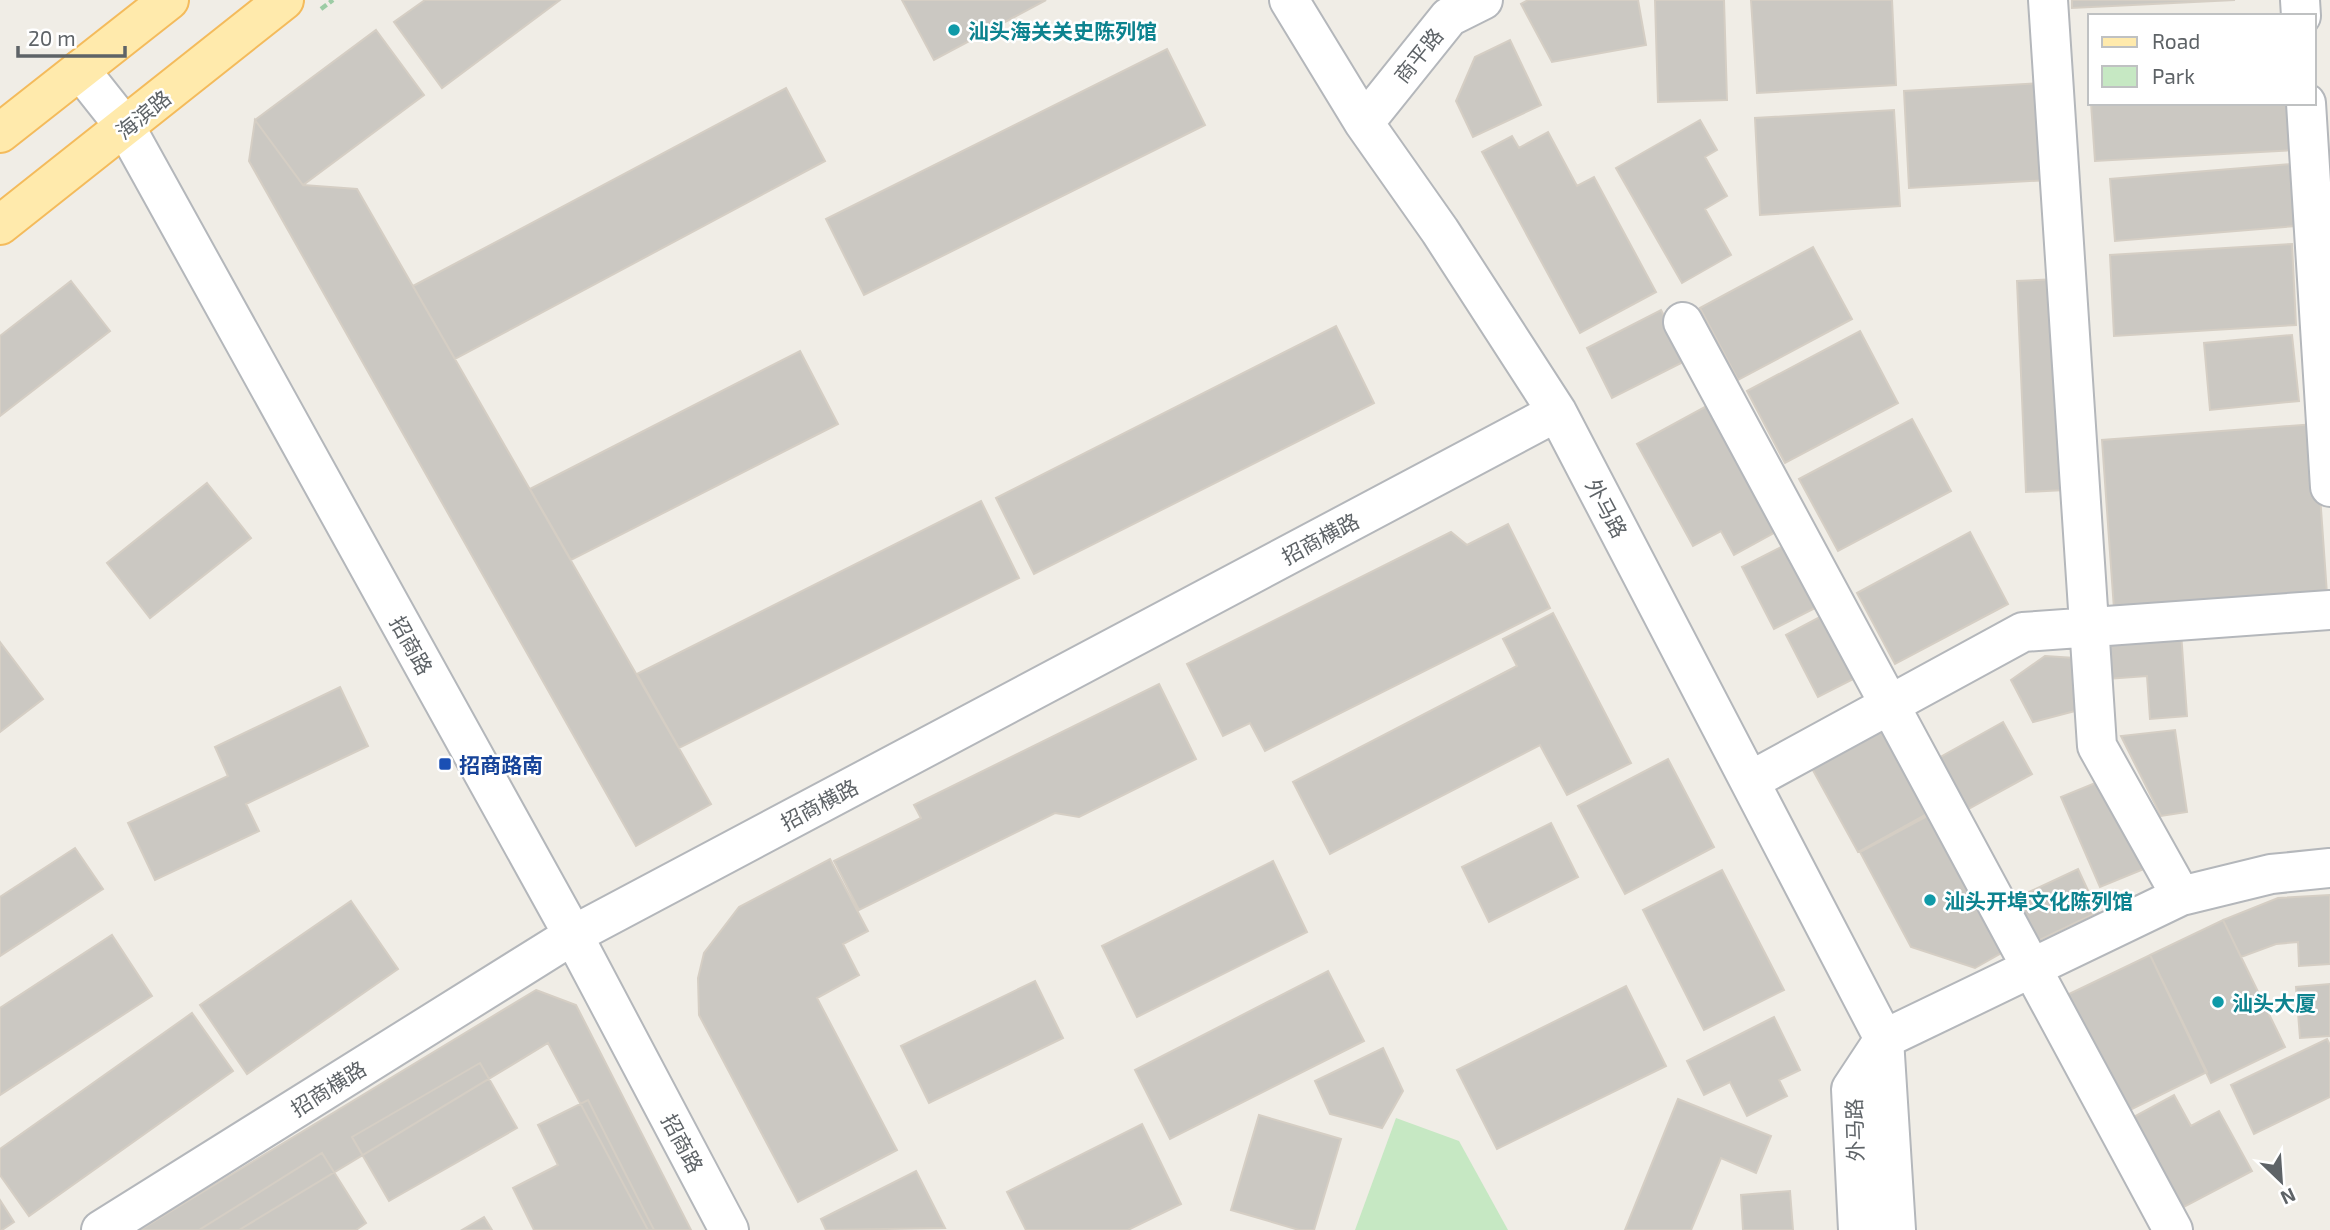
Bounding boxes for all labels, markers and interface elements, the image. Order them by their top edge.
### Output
scale bar [18,14,124,58]
legend [2088,14,2316,105]
place label: 汕头海关关史陈列馆 [968,18,1157,43]
marker: 汕头海关关史陈列馆 [946,22,962,38]
street label: 商平路 [1388,23,1448,87]
text: 20 m [28,25,76,50]
text: Road [2152,28,2200,53]
text: Park [2152,63,2195,88]
street label: 海滨路 [111,84,175,144]
street label: 外马路 [1581,474,1633,542]
street label: 招商横路 [1277,507,1363,569]
street label: 招商路 [386,611,438,679]
place label: 招商路南 [459,752,543,777]
marker: 招商路南 [437,756,453,772]
street label: 招商横路 [776,773,862,835]
place label: 汕头开埠文化陈列馆 [1944,888,2133,913]
marker: 汕头开埠文化陈列馆 [1922,892,1938,908]
place label: 汕头大厦 [2232,990,2316,1015]
marker: 汕头大厦 [2210,994,2226,1010]
street label: 招商横路 [286,1055,370,1121]
street label: 外马路 [1840,1098,1868,1162]
street label: 招商路 [657,1109,709,1177]
north arrow [2246,1146,2316,1216]
text: N [2277,1184,2299,1210]

